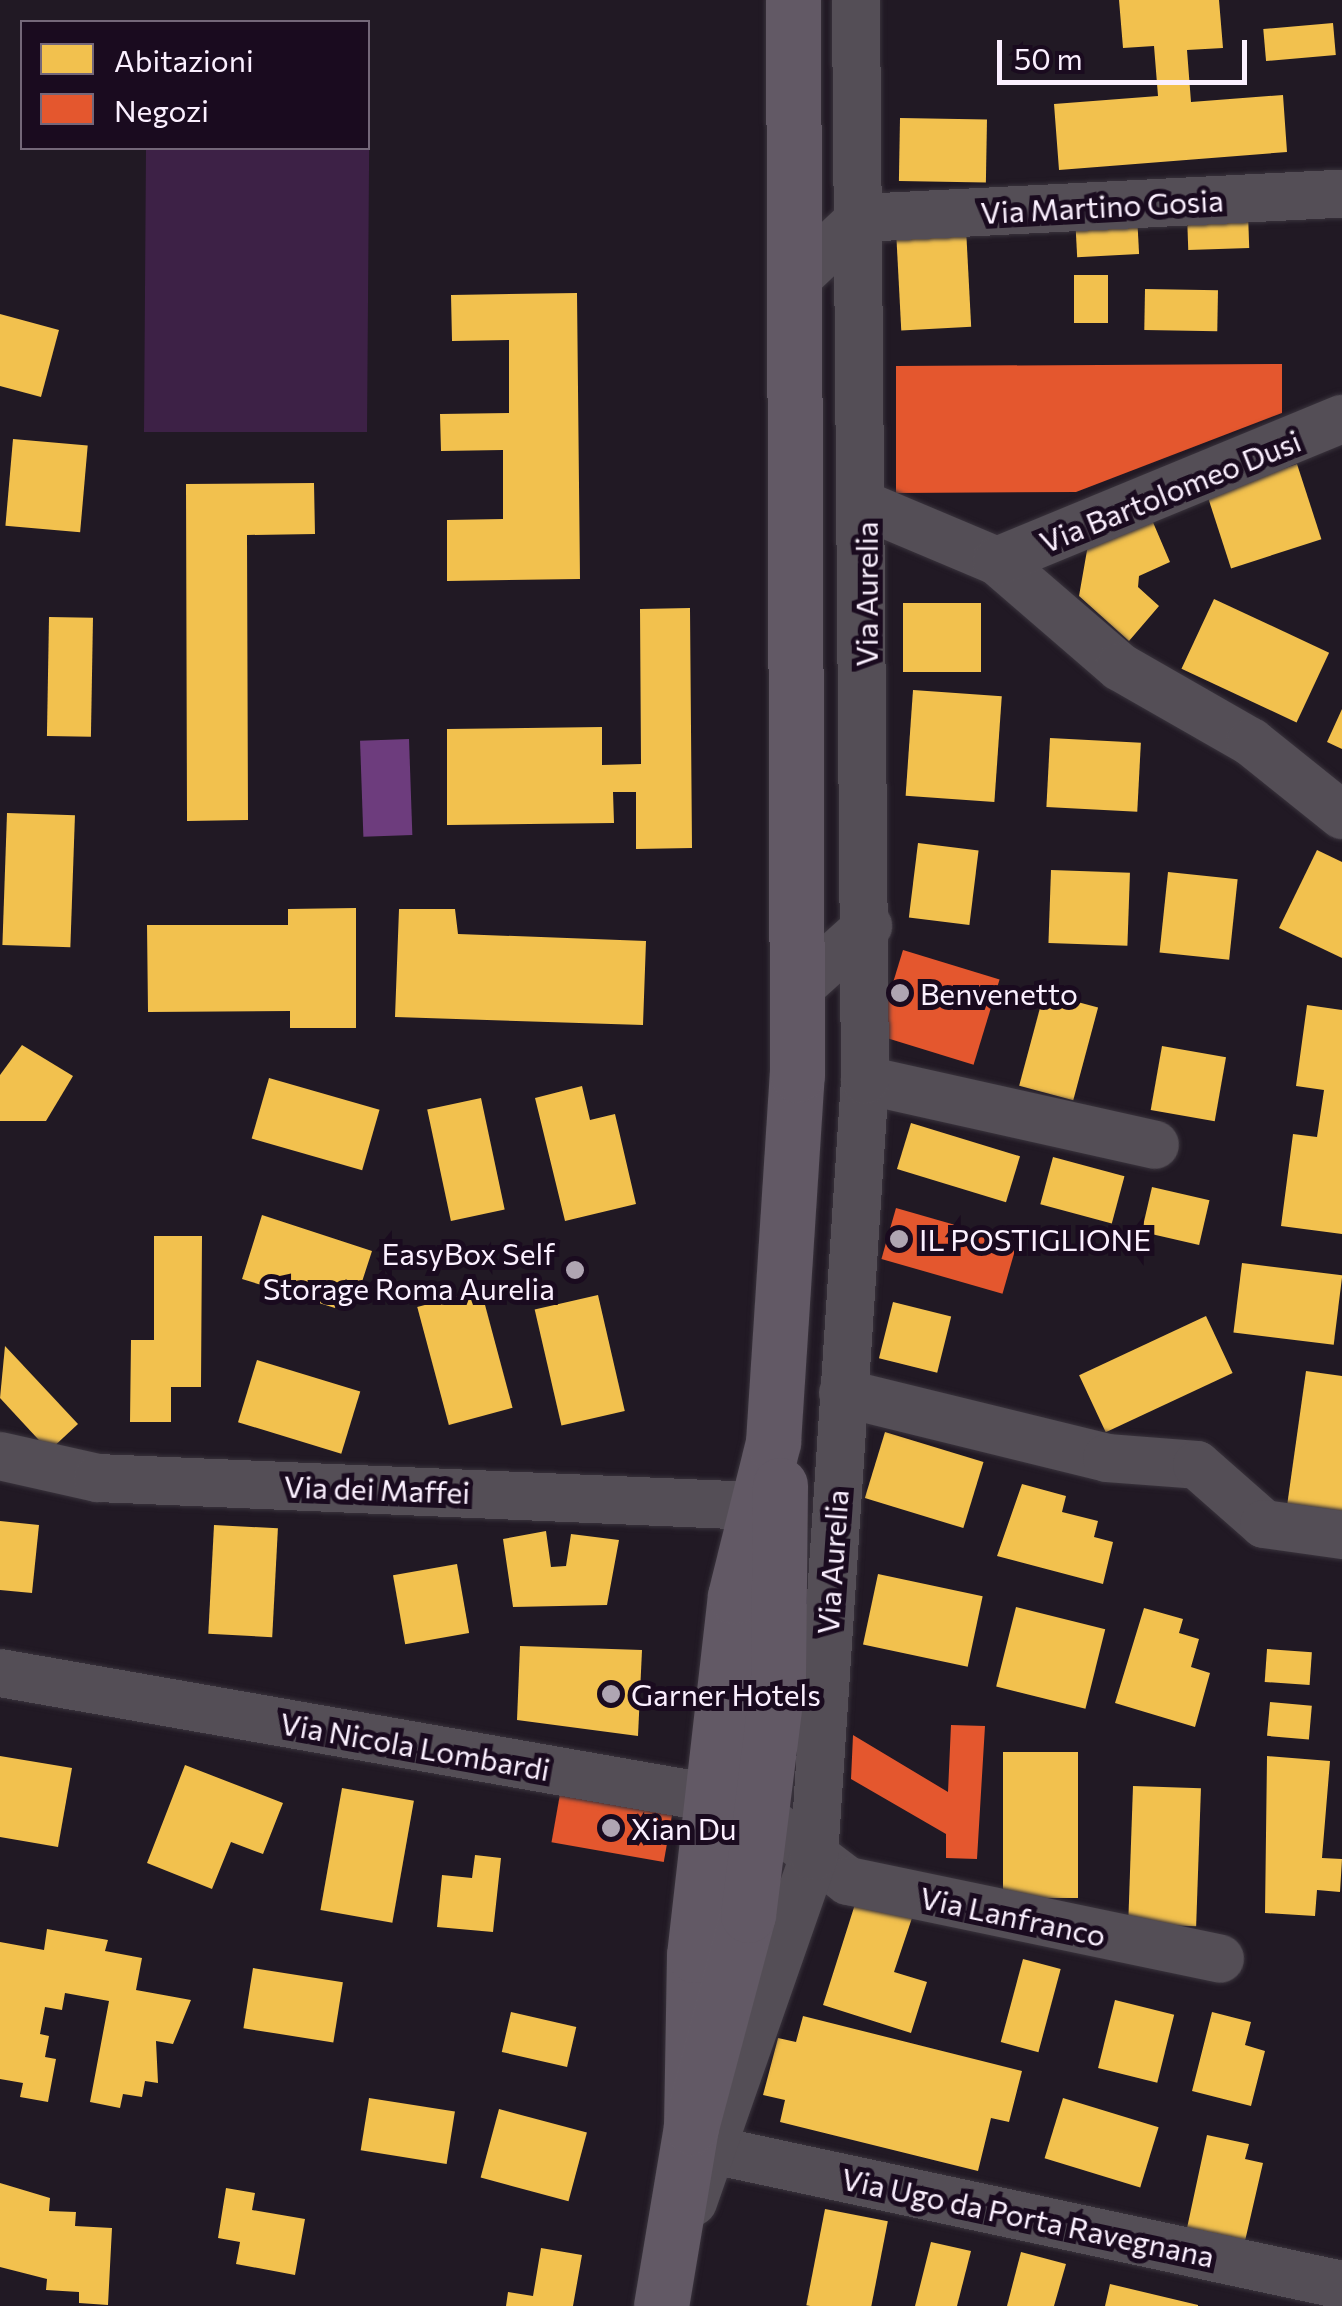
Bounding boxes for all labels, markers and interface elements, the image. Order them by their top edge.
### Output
legend [20,20,370,150]
scale bar [1002,20,1252,82]
text: 50 m [1014,39,1083,76]
text: Abitazioni [114,41,254,78]
text: Negozi [114,91,209,128]
street label: Via Martino Gosia [980,182,1224,230]
street label: Via Bartolomeo Dusi [1034,422,1306,560]
street label: Via Aurelia [848,521,884,667]
place label: Benvenetto [920,975,1078,1011]
marker: Benvenetto [889,982,911,1004]
place label: IL POSTIGLIONE [919,1221,1151,1257]
marker: IL POSTIGLIONE [888,1228,910,1250]
place label: EasyBox Self Storage Roma Aurelia [263,1235,555,1306]
marker: EasyBox Self Storage Roma Aurelia [564,1259,586,1281]
street label: Via dei Maffei [283,1468,471,1510]
street label: Via Aurelia [809,1488,855,1636]
place label: Garner Hotels [631,1676,821,1712]
marker: Garner Hotels [600,1683,622,1705]
street label: Via Nicola Lombardi [277,1705,553,1787]
place label: Xian Du [631,1810,737,1846]
marker: Xian Du [600,1817,622,1839]
street label: Via Lanfranco [917,1879,1109,1953]
street label: Via Ugo da Porta Ravegnana [838,2160,1218,2274]

